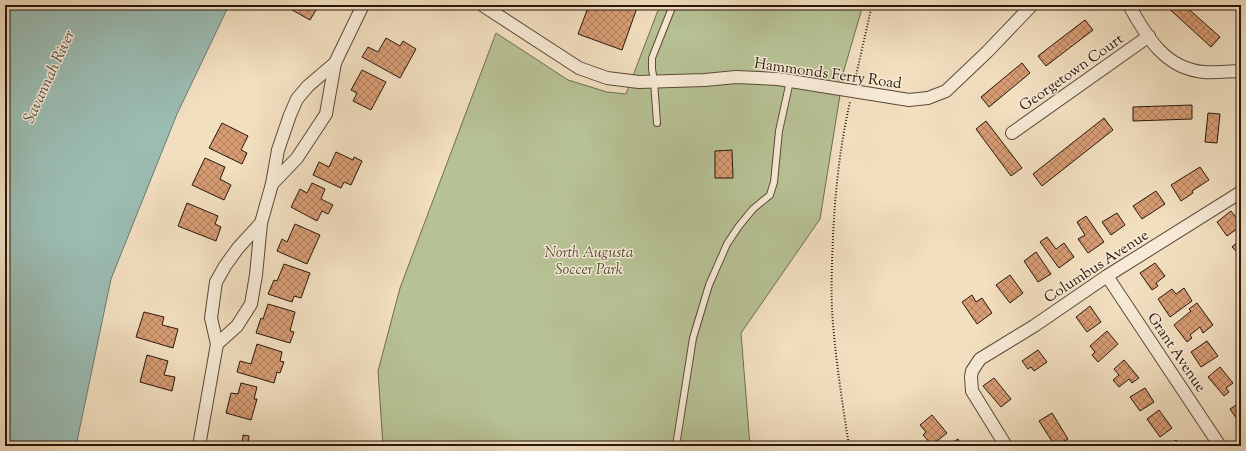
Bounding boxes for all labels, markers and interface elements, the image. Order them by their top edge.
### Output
water label: Savannah River [19,27,82,127]
street label: Georgetown Court [1016,29,1128,117]
street label: Hammonds Ferry Road [753,54,903,95]
street label: Columbus Avenue [1040,226,1153,309]
park label: North Augusta Soccer Park [545,243,634,281]
street label: Grant Avenue [1141,309,1210,397]

